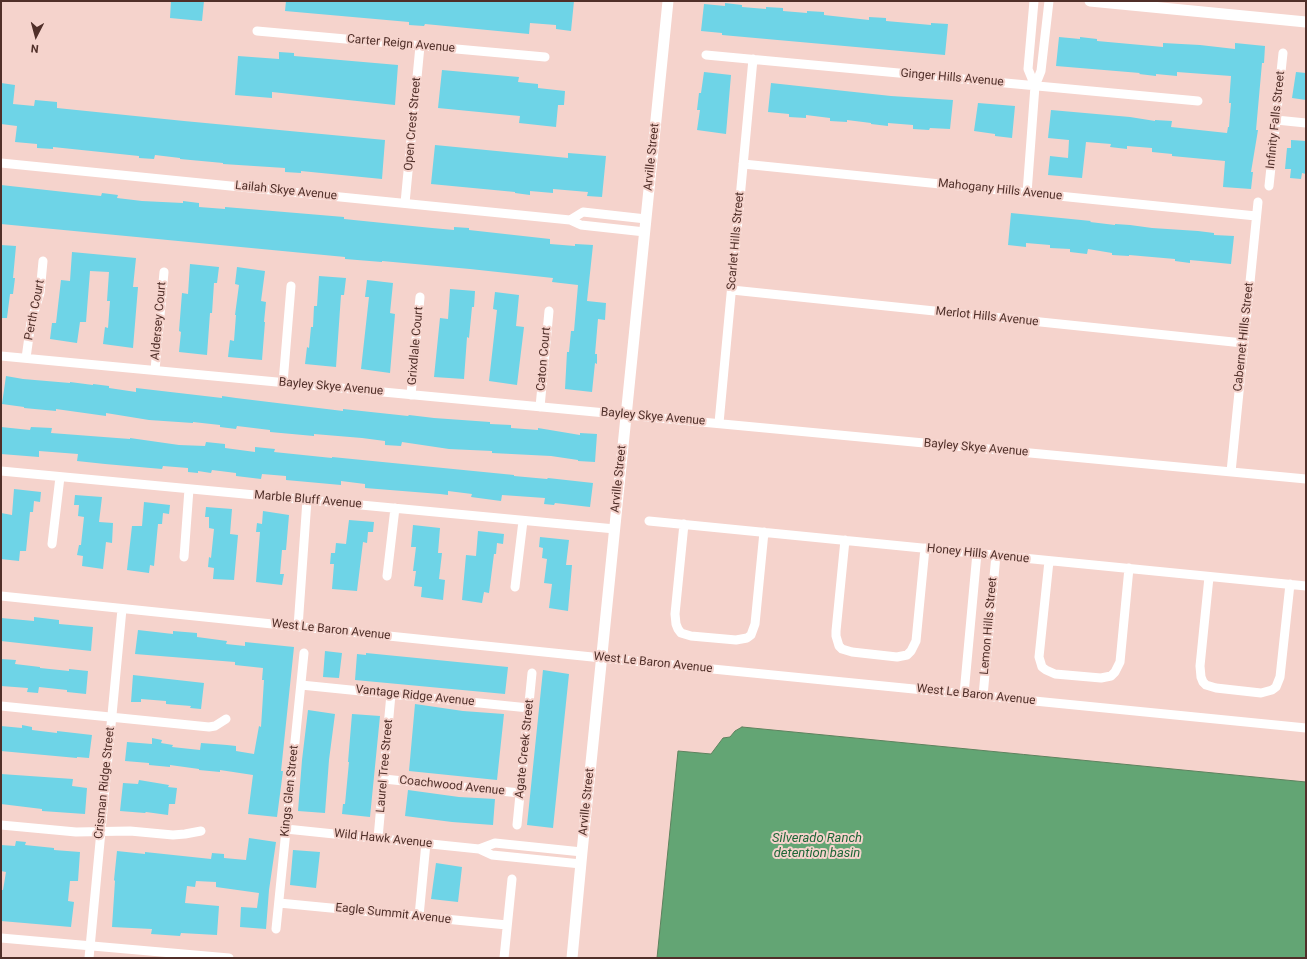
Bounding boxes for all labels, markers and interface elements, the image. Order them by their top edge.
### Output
north arrow [16,16,56,56]
street label: Carter Reign Avenue [346,32,456,56]
text: N [30,42,39,55]
street label: Ginger Hills Avenue [900,66,1004,90]
street label: Infinity Falls Street [1264,70,1288,170]
street label: Open Crest Street [402,77,424,171]
street label: Arville Street [641,123,663,191]
street label: Mahogany Hills Avenue [937,176,1063,204]
street label: Lailah Skye Avenue [234,178,338,204]
street label: Scarlet Hills Street [725,191,747,291]
street label: Perth Court [22,279,48,341]
street label: Aldersey Court [148,281,170,361]
street label: Cabernet Hills Street [1231,282,1257,392]
street label: Merlot Hills Avenue [935,304,1039,330]
street label: Grixdlale Court [405,306,427,386]
street label: Caton Court [534,326,554,392]
street label: Bayley Skye Avenue [278,375,384,399]
street label: Bayley Skye Avenue [600,405,706,429]
street label: Bayley Skye Avenue [923,436,1029,460]
street label: Arville Street [608,445,630,513]
street label: Marble Bluff Avenue [254,488,362,512]
street label: Honey Hills Avenue [926,541,1030,567]
street label: Lemon Hills Street [978,577,1000,675]
street label: West Le Baron Avenue [271,617,391,643]
street label: West Le Baron Avenue [593,650,713,676]
street label: West Le Baron Avenue [916,682,1036,708]
street label: Vantage Ridge Avenue [355,683,475,709]
street label: Agate Creek Street [513,699,537,799]
street label: Laurel Tree Street [374,719,396,813]
street label: Crisman Ridge Street [92,726,118,840]
street label: Kings Glen Street [278,745,302,837]
street label: Arville Street [576,768,598,836]
street label: Coachwood Avenue [399,773,505,799]
street label: Wild Hawk Avenue [333,827,433,851]
water label: Silverado Ranch detention basin [772,831,862,862]
street label: Eagle Summit Avenue [334,901,452,927]

